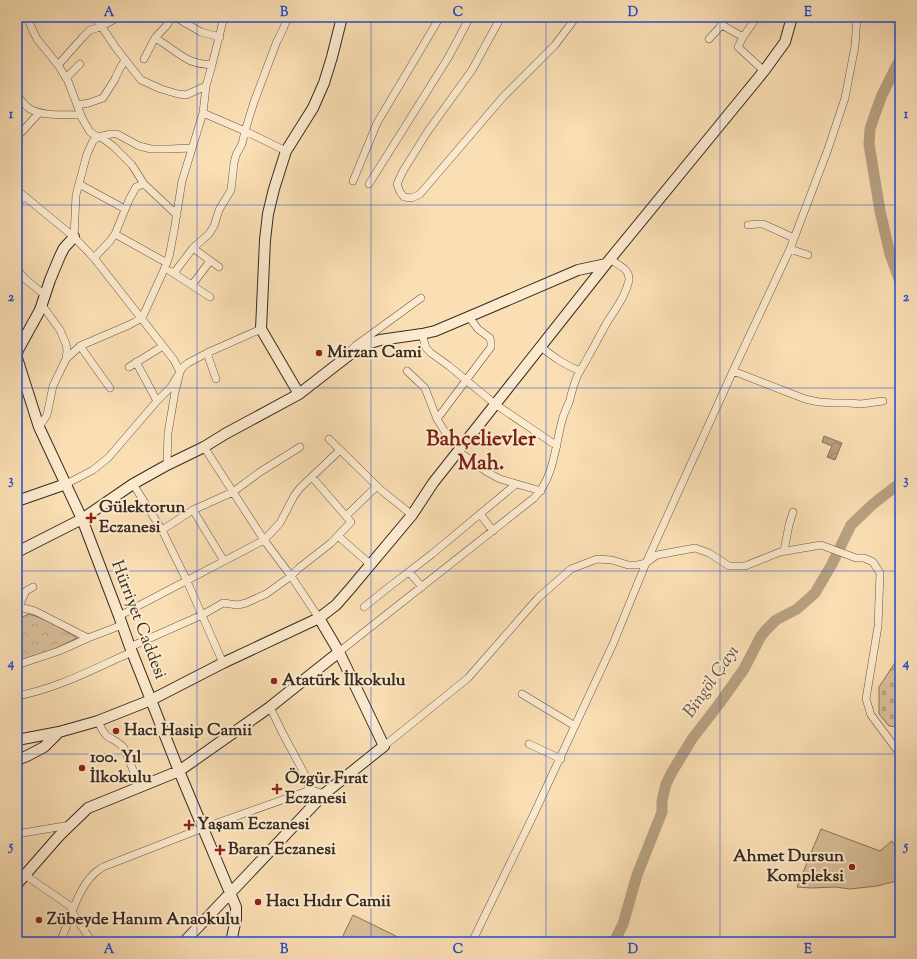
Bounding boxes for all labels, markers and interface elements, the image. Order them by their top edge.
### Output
text: A [104,4,115,22]
text: B [280,4,289,22]
text: C [453,4,463,22]
text: D [628,4,638,22]
text: E [804,4,812,22]
text: 1 [9,106,14,124]
text: 1 [904,106,909,124]
text: 2 [8,289,15,307]
text: 2 [903,289,910,307]
place label: Mirzan Cami [327,341,422,365]
marker: Mirzan Cami [314,348,324,358]
district label: Bahçelievler Mah. [426,425,536,479]
text: 3 [8,472,14,490]
text: 3 [903,472,909,490]
place label: Gülektorun Eczanesi [99,496,186,540]
marker: Gülektorun Eczanesi [86,513,96,523]
street label: Hürriyet Caddesi [104,557,172,683]
water label: Bingöl Çayı [677,640,747,724]
text: 4 [7,655,15,673]
text: 4 [902,655,910,673]
place label: Atatürk İlkokulu [282,669,406,693]
marker: Atatürk İlkokulu [269,676,279,686]
place label: Hacı Hasip Camii [124,719,252,743]
marker: Hacı Hasip Camii [111,726,121,736]
place label: 100. Yıl İlkokulu [90,746,152,790]
marker: 100. Yıl İlkokulu [77,763,87,773]
place label: Özgür Fırat Eczanesi [285,767,368,811]
marker: Özgür Fırat Eczanesi [272,784,282,794]
place label: Yaşam Eczanesi [197,813,310,837]
marker: Yaşam Eczanesi [184,820,194,830]
text: 5 [8,838,14,856]
place label: Baran Eczanesi [228,838,336,862]
text: 5 [903,838,909,856]
marker: Baran Eczanesi [215,845,225,855]
place label: Ahmet Dursun Kompleksi [733,845,845,889]
marker: Ahmet Dursun Kompleksi [847,862,857,872]
place label: Hacı Hıdır Camii [266,890,391,914]
marker: Hacı Hıdır Camii [253,897,263,907]
place label: Zübeyde Hanım Anaokulu [47,908,240,932]
marker: Zübeyde Hanım Anaokulu [34,915,44,925]
text: A [104,941,115,959]
text: B [280,941,289,959]
text: C [453,941,463,959]
text: D [628,941,638,959]
text: E [804,941,812,959]

